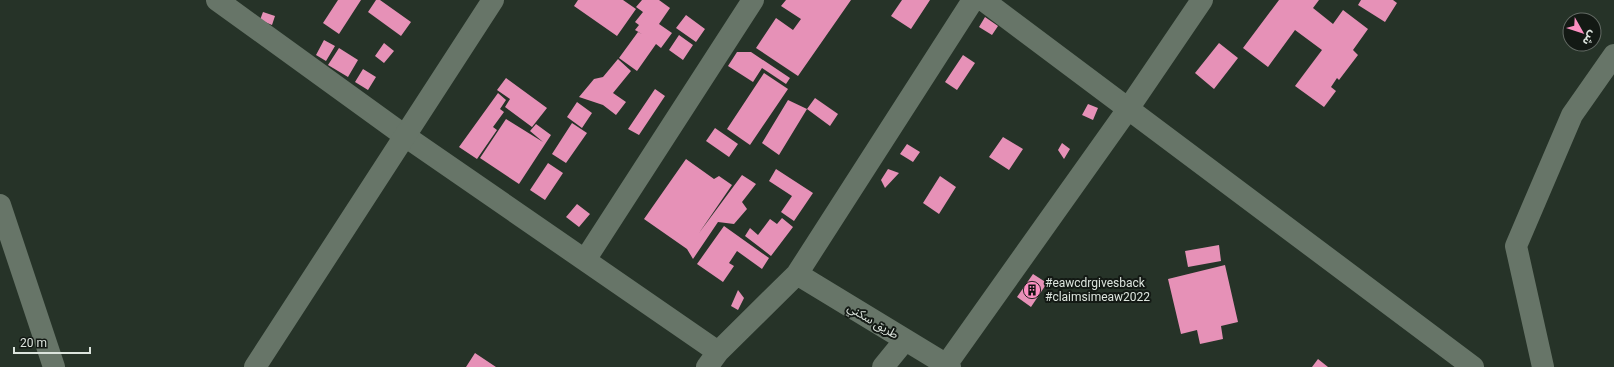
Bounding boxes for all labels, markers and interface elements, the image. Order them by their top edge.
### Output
north arrow [1562,12,1602,52]
text: ش [1580,28,1599,48]
place label: #eawcdrgivesback #claimsimeaw2022 [1045,276,1150,304]
building icon: #eawcdrgivesback #claimsimeaw2022 [1022,280,1042,300]
street label: طريق سكني [843,300,901,344]
scale bar [14,329,90,355]
text: 20 m [20,336,47,350]

